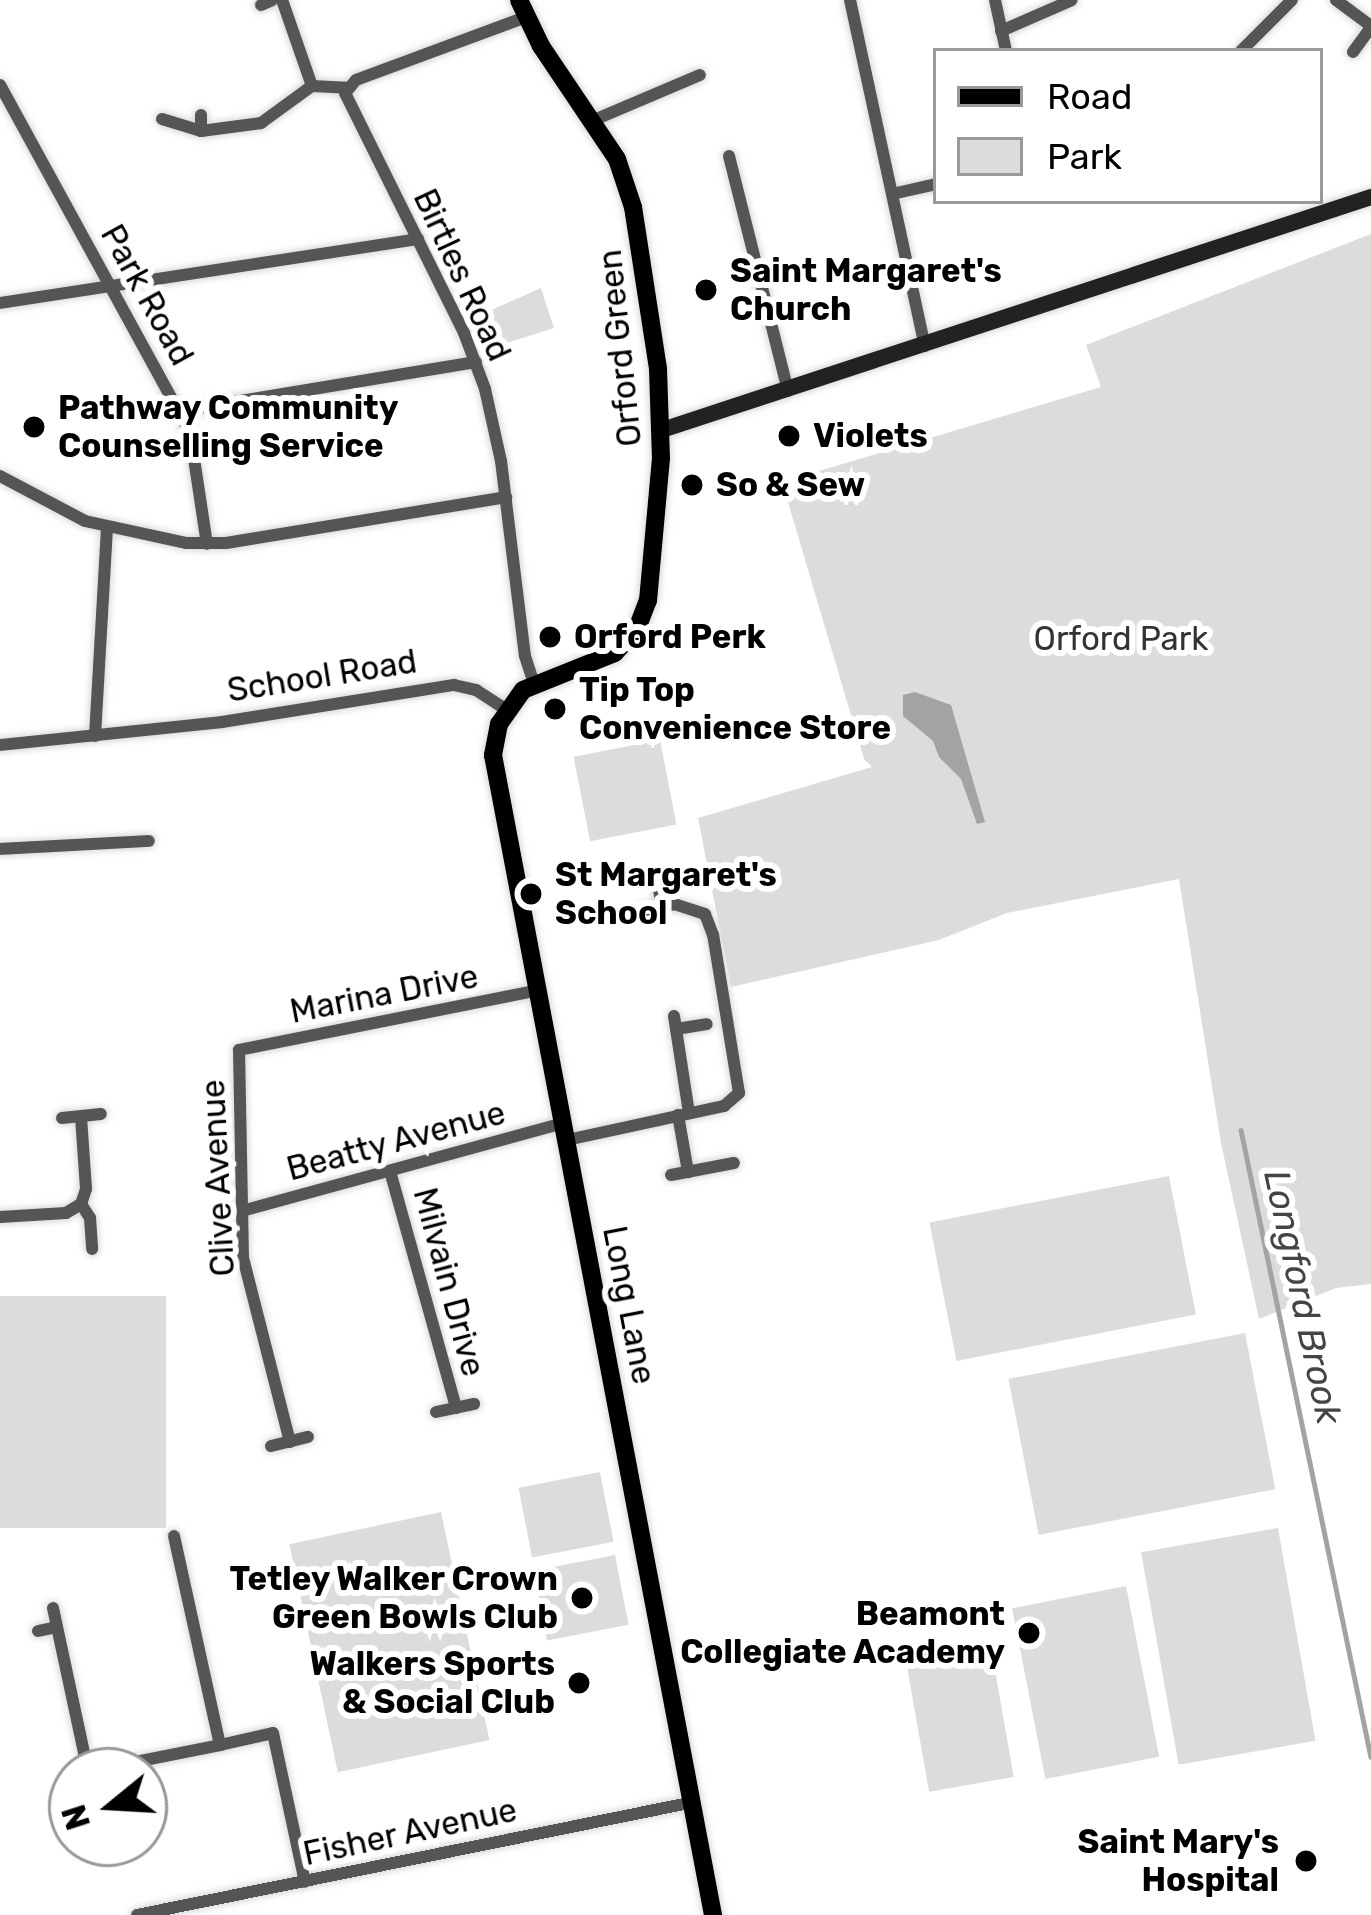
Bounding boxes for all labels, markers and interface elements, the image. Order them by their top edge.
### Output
legend [933,48,1323,204]
text: Road [1047,75,1132,118]
text: Park [1047,135,1122,178]
street label: Birtles Road [405,183,519,367]
street label: Park Road [92,218,202,372]
street label: Orford Green [590,248,650,448]
place label: Saint Margaret's Church [730,251,1002,329]
marker: Saint Margaret's Church [693,277,719,303]
place label: Pathway Community Counselling Service [58,388,399,466]
marker: Pathway Community Counselling Service [21,414,47,440]
place label: Violets [813,416,928,456]
marker: Violets [776,423,802,449]
place label: So & Sew [716,465,865,505]
marker: So & Sew [679,472,705,498]
place label: Orford Perk [574,617,766,657]
park label: Orford Park [1034,619,1208,659]
marker: Orford Perk [537,624,563,650]
street label: School Road [225,642,419,710]
place label: Tip Top Convenience Store [579,670,891,748]
marker: Tip Top Convenience Store [542,696,568,722]
place label: St Margaret's School [555,855,777,933]
marker: St Margaret's School [518,881,544,907]
street label: Marina Drive [287,956,481,1032]
street label: Clive Avenue [193,1078,243,1278]
street label: Beatty Avenue [282,1093,510,1189]
water label: Longford Brook [1255,1166,1351,1428]
street label: Milvain Drive [405,1183,493,1381]
street label: Long Lane [594,1223,664,1387]
place label: Tetley Walker Crown Green Bowls Club [228,1559,558,1637]
marker: Tetley Walker Crown Green Bowls Club [569,1585,595,1611]
place label: Beamont Collegiate Academy [679,1594,1005,1672]
marker: Beamont Collegiate Academy [1016,1620,1042,1646]
place label: Walkers Sports & Social Club [309,1644,555,1722]
marker: Walkers Sports & Social Club [566,1670,592,1696]
north arrow [48,1747,168,1867]
street label: Fisher Avenue [299,1790,521,1874]
text: N [54,1800,98,1835]
place label: Saint Mary's Hospital [1078,1822,1279,1900]
marker: Saint Mary's Hospital [1290,1845,1322,1877]

